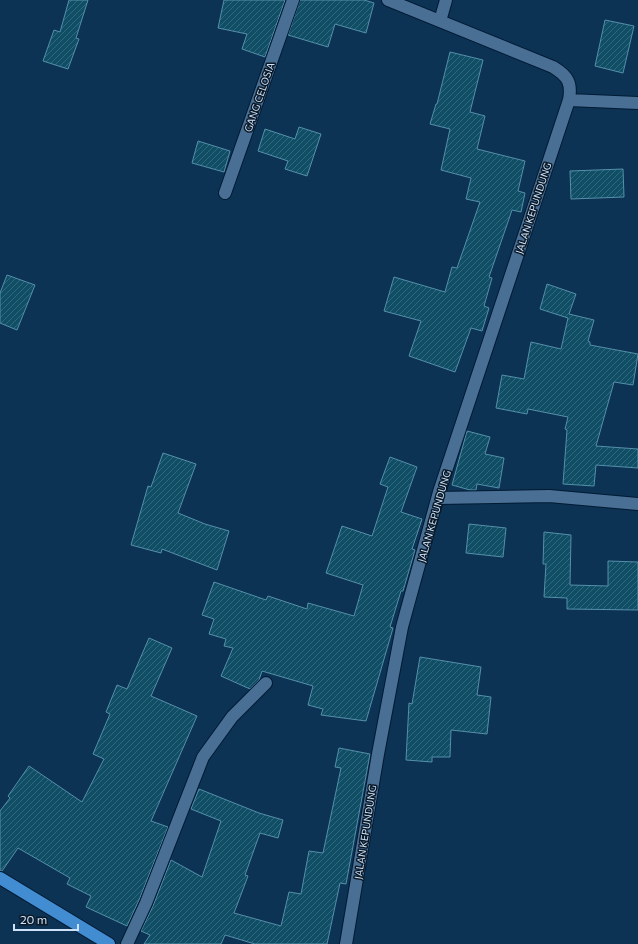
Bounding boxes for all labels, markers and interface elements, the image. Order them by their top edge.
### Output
street label: GANG CELOSIA [241,60,277,134]
street label: JALAN KEPUNDUNG [513,161,553,255]
street label: JALAN KEPUNDUNG [415,469,453,563]
street label: JALAN KEPUNDUNG [352,784,378,880]
scale bar [14,906,78,932]
text: 20 m [20,912,47,926]

